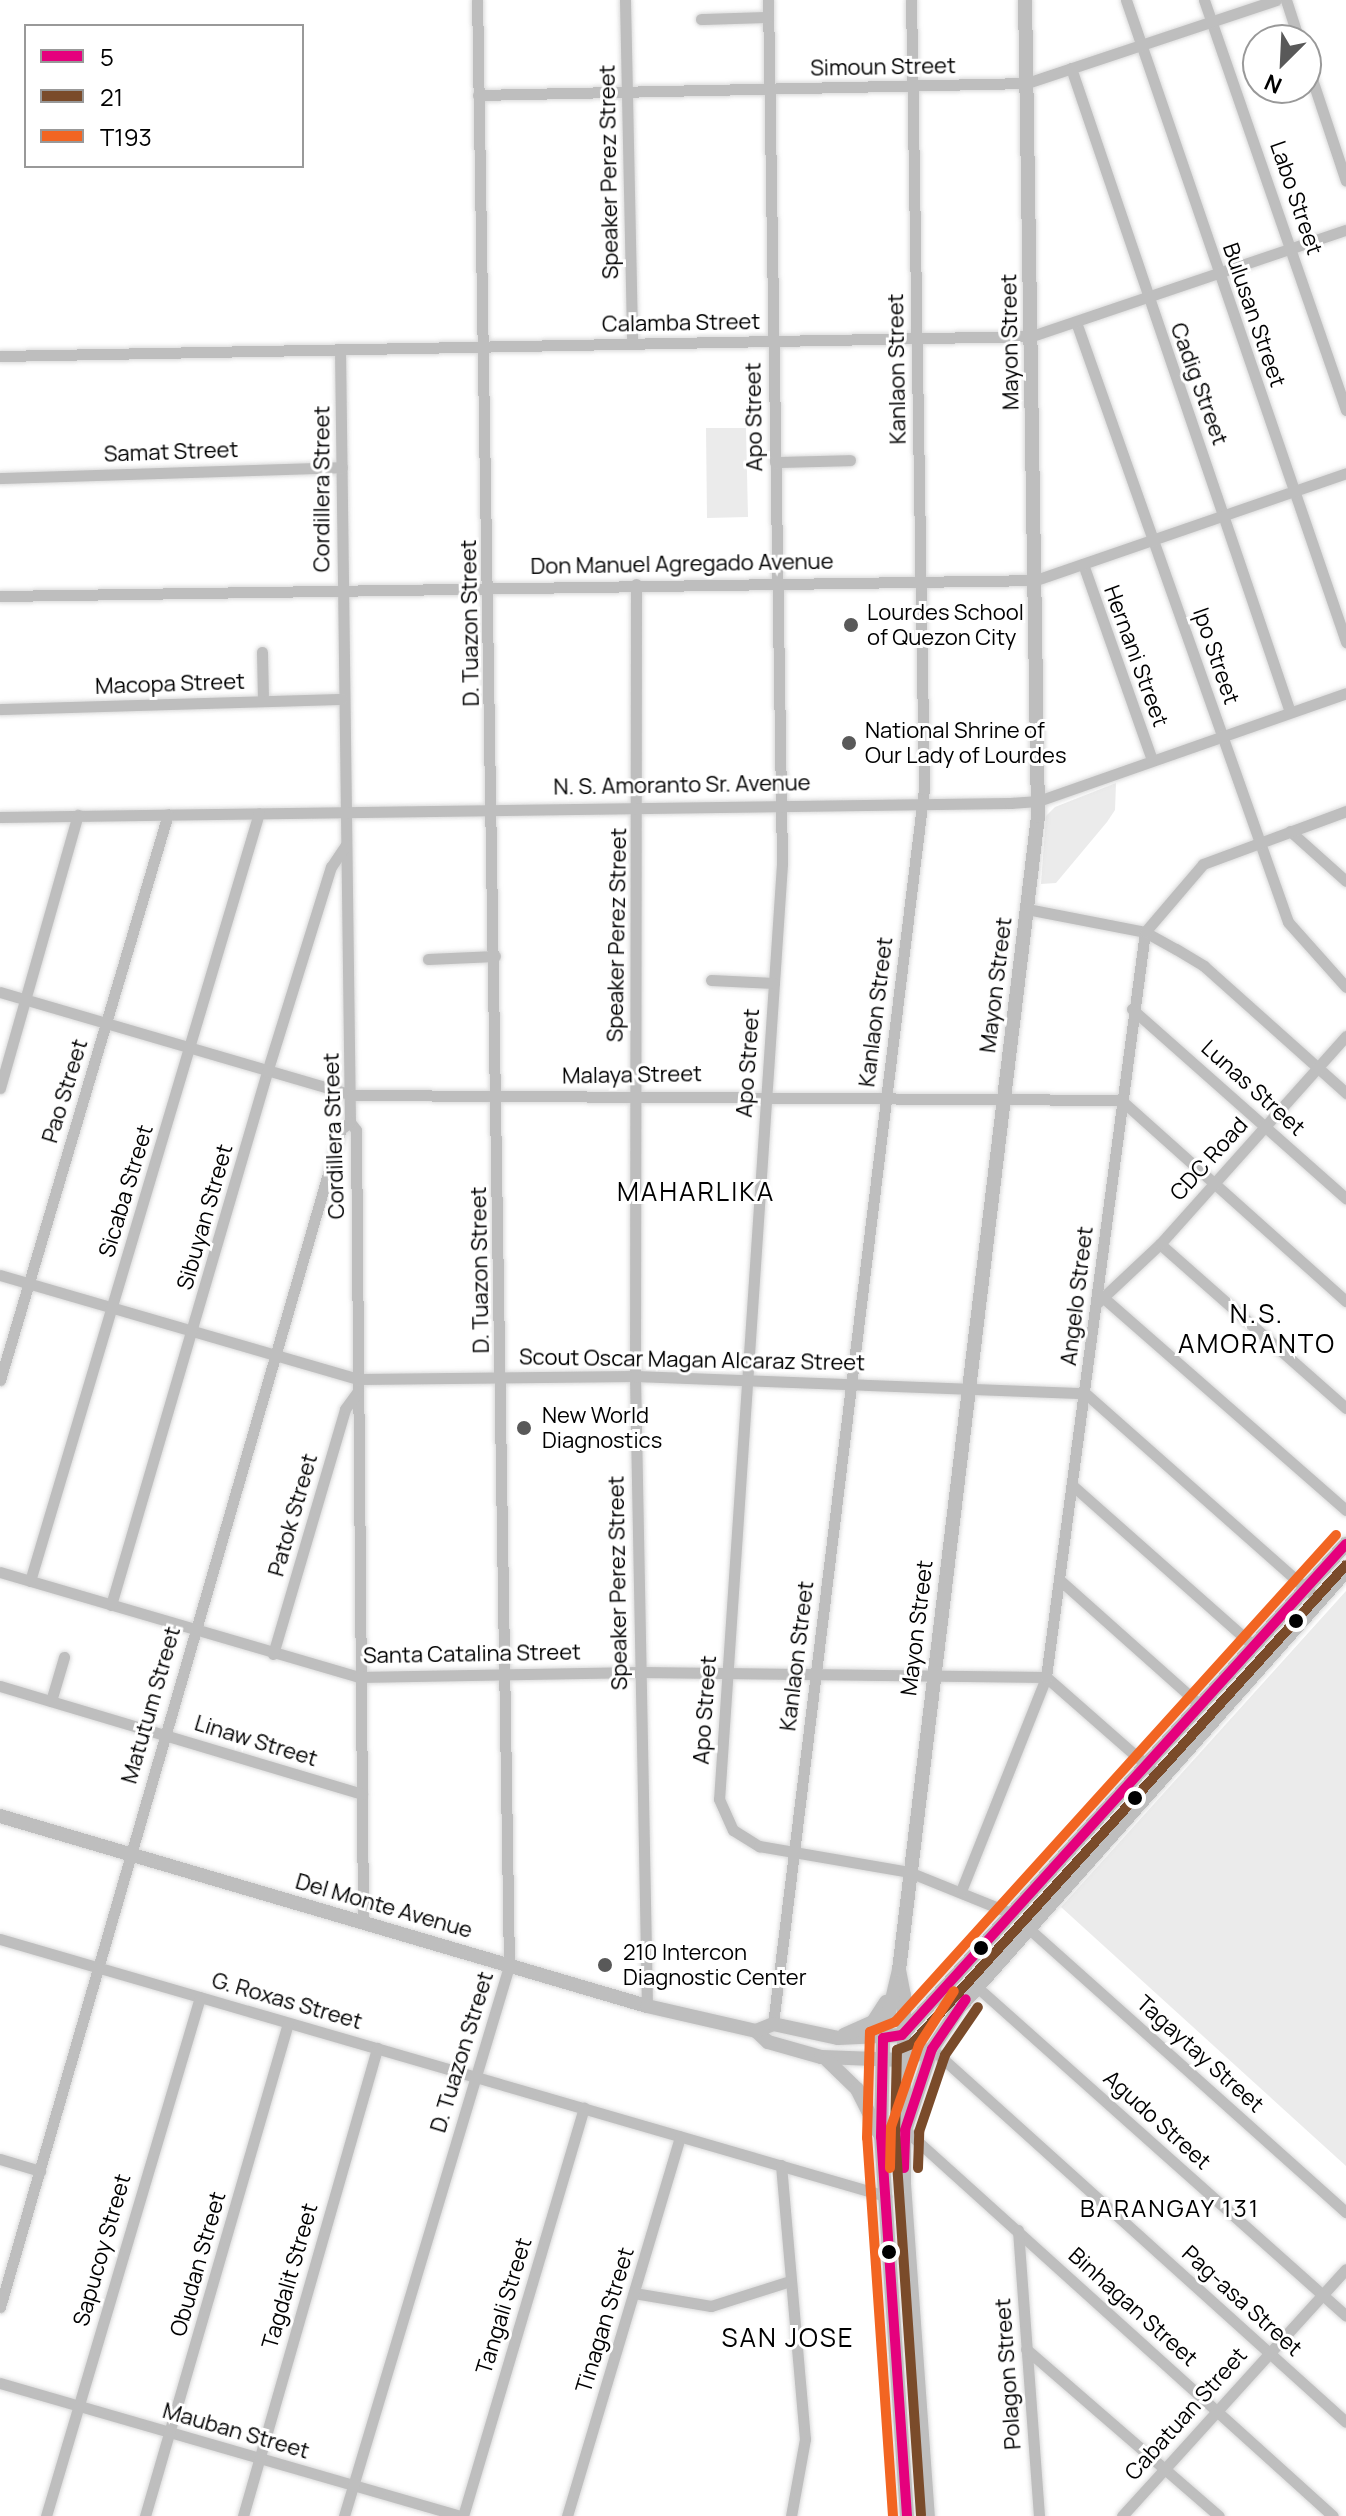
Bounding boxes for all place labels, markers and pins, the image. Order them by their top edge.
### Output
place label: Lourdes School of Quezon City [867,599,1024,650]
marker: Lourdes School of Quezon City [842,616,860,634]
place label: National Shrine of Our Lady of Lourdes [865,717,1066,768]
marker: National Shrine of Our Lady of Lourdes [840,734,858,752]
place label: New World Diagnostics [542,1402,662,1454]
marker: New World Diagnostics [513,1417,535,1439]
unlabelled marker [1288,1613,1304,1629]
unlabelled marker [1127,1790,1143,1806]
place label: 210 Intercon Diagnostic Center [623,1939,807,1990]
unlabelled marker [973,1940,989,1956]
marker: 210 Intercon Diagnostic Center [594,1954,616,1976]
unlabelled marker [881,2244,897,2260]

